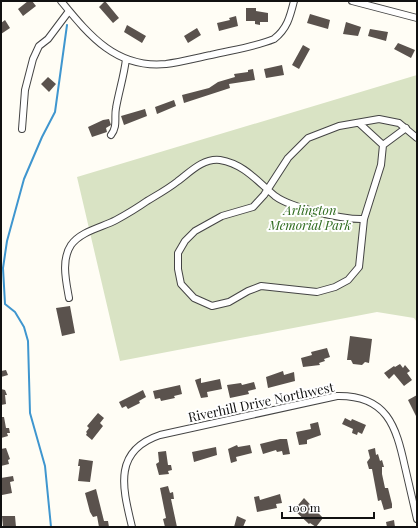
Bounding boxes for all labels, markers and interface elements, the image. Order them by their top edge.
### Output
park label: Arlington Memorial Park [268,201,352,233]
street label: Riverhill Drive Northwest [186,378,336,425]
scale bar [282,494,374,520]
text: 100 m [288,499,321,515]

